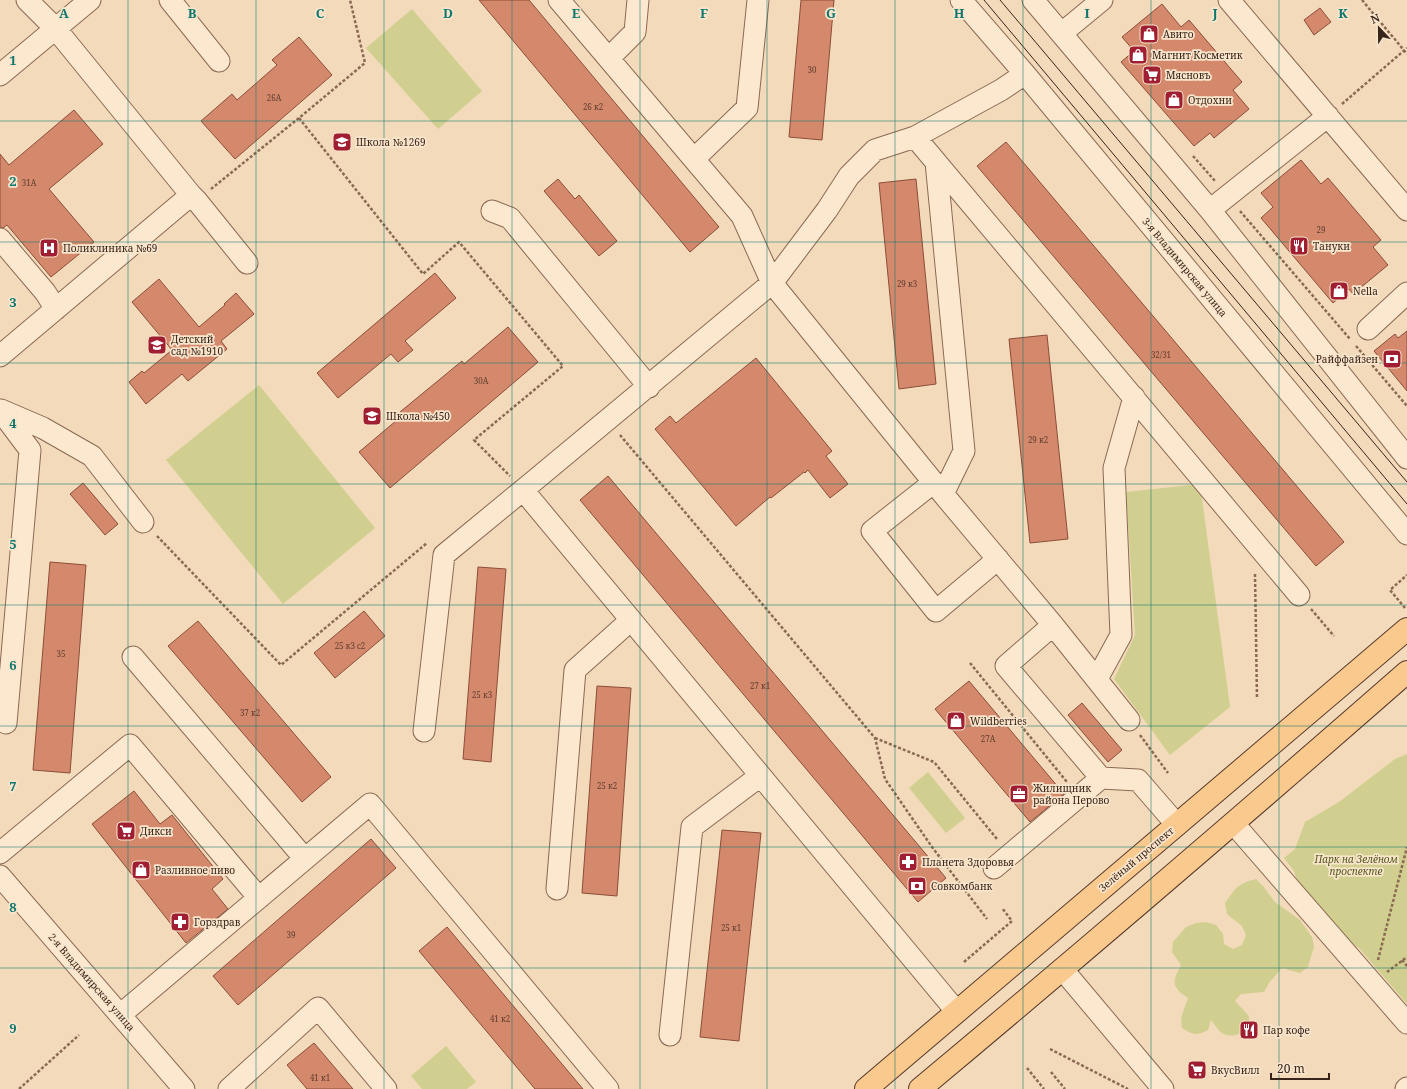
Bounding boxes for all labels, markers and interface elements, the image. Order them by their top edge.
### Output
text: A [59,4,69,22]
text: B [188,4,197,22]
text: C [316,4,325,22]
text: D [443,4,453,22]
text: E [572,4,581,22]
text: F [700,4,708,22]
text: G [826,4,836,22]
text: H [954,4,965,22]
text: I [1084,4,1090,22]
text: J [1211,4,1218,22]
text: K [1338,4,1348,22]
north arrow [1359,8,1399,48]
text: N [1368,10,1382,27]
shop icon: Авито [1138,23,1160,45]
place label: Авито [1163,27,1194,41]
shop icon: Магнит Косметик [1127,44,1149,66]
place label: Магнит Косметик [1152,48,1243,62]
text: 1 [9,51,17,69]
house number: 30 [808,64,817,75]
supermarket icon: Мясновъ [1141,64,1163,86]
place label: Мясновъ [1166,68,1210,82]
shop icon: Отдохни [1163,89,1185,111]
house number: 26А [267,92,282,103]
place label: Отдохни [1188,93,1232,107]
house number: 26 к2 [583,101,603,112]
school or university icon: Школа №1269 [331,131,353,153]
place label: Школа №1269 [356,135,425,149]
text: 2 [9,172,17,190]
house number: 31А [22,177,37,188]
street label: 3-я Владимирская улица [1139,214,1231,320]
house number: 29 [1317,224,1325,235]
restaurant icon: Тануки [1288,235,1310,257]
hospital icon: Поликлиника №69 [38,237,60,259]
place label: Тануки [1313,239,1350,253]
place label: Поликлиника №69 [63,241,157,255]
house number: 29 к3 [897,278,918,289]
shop icon: Nella [1328,280,1350,302]
place label: Nella [1353,284,1378,298]
text: 3 [9,293,17,311]
place label: Детский сад №1910 [171,332,223,358]
school or university icon: Детский сад №1910 [146,334,168,356]
bank icon: Райффайзен [1381,348,1403,370]
house number: 32/31 [1151,349,1171,360]
place label: Райффайзен [1316,352,1378,366]
house number: 30А [474,375,489,386]
school or university icon: Школа №450 [361,405,383,427]
place label: Школа №450 [386,409,450,423]
text: 4 [9,414,17,432]
house number: 29 к2 [1028,434,1048,445]
text: 5 [9,535,17,553]
house number: 25 к3 с2 [335,640,365,651]
house number: 35 [57,648,65,659]
text: 6 [9,656,17,674]
house number: 27 к1 [750,680,770,691]
house number: 25 к3 [472,689,493,700]
house number: 37 к2 [240,707,260,718]
shop icon: Wildberries [945,710,967,732]
place label: Wildberries [970,714,1027,728]
house number: 27А [981,733,996,744]
text: 7 [9,777,17,795]
house number: 25 к2 [597,780,617,791]
place label: Жилищник района Перово [1032,781,1109,807]
office icon: Жилищник района Перово [1008,783,1030,805]
supermarket icon: Дикси [115,820,137,842]
street label: Зелёный проспект [1096,823,1177,895]
place label: Дикси [140,824,172,838]
pharmacy icon: Планета Здоровья [897,851,919,873]
park label: Парк на Зелёном проспекте [1313,852,1398,878]
place label: Планета Здоровья [922,855,1014,869]
shop icon: Разливное пиво [130,859,152,881]
place label: Разливное пиво [155,863,235,877]
bank icon: Совкомбанк [906,875,928,897]
place label: Совкомбанк [931,879,993,893]
text: 8 [9,898,17,916]
pharmacy icon: Горздрав [169,911,191,933]
place label: Горздрав [194,915,241,929]
house number: 25 к1 [721,922,741,933]
house number: 39 [287,929,295,940]
street label: 2-я Владимирская улица [46,930,139,1034]
house number: 41 к2 [490,1013,510,1024]
text: 9 [9,1019,17,1037]
restaurant icon: Пар кофе [1238,1019,1260,1041]
place label: Пар кофе [1263,1023,1310,1037]
scale bar [1271,1055,1329,1081]
supermarket icon: ВкусВилл [1186,1059,1208,1081]
text: 20 m [1277,1060,1305,1077]
place label: ВкусВилл [1211,1063,1260,1077]
house number: 41 к1 [310,1072,330,1083]

